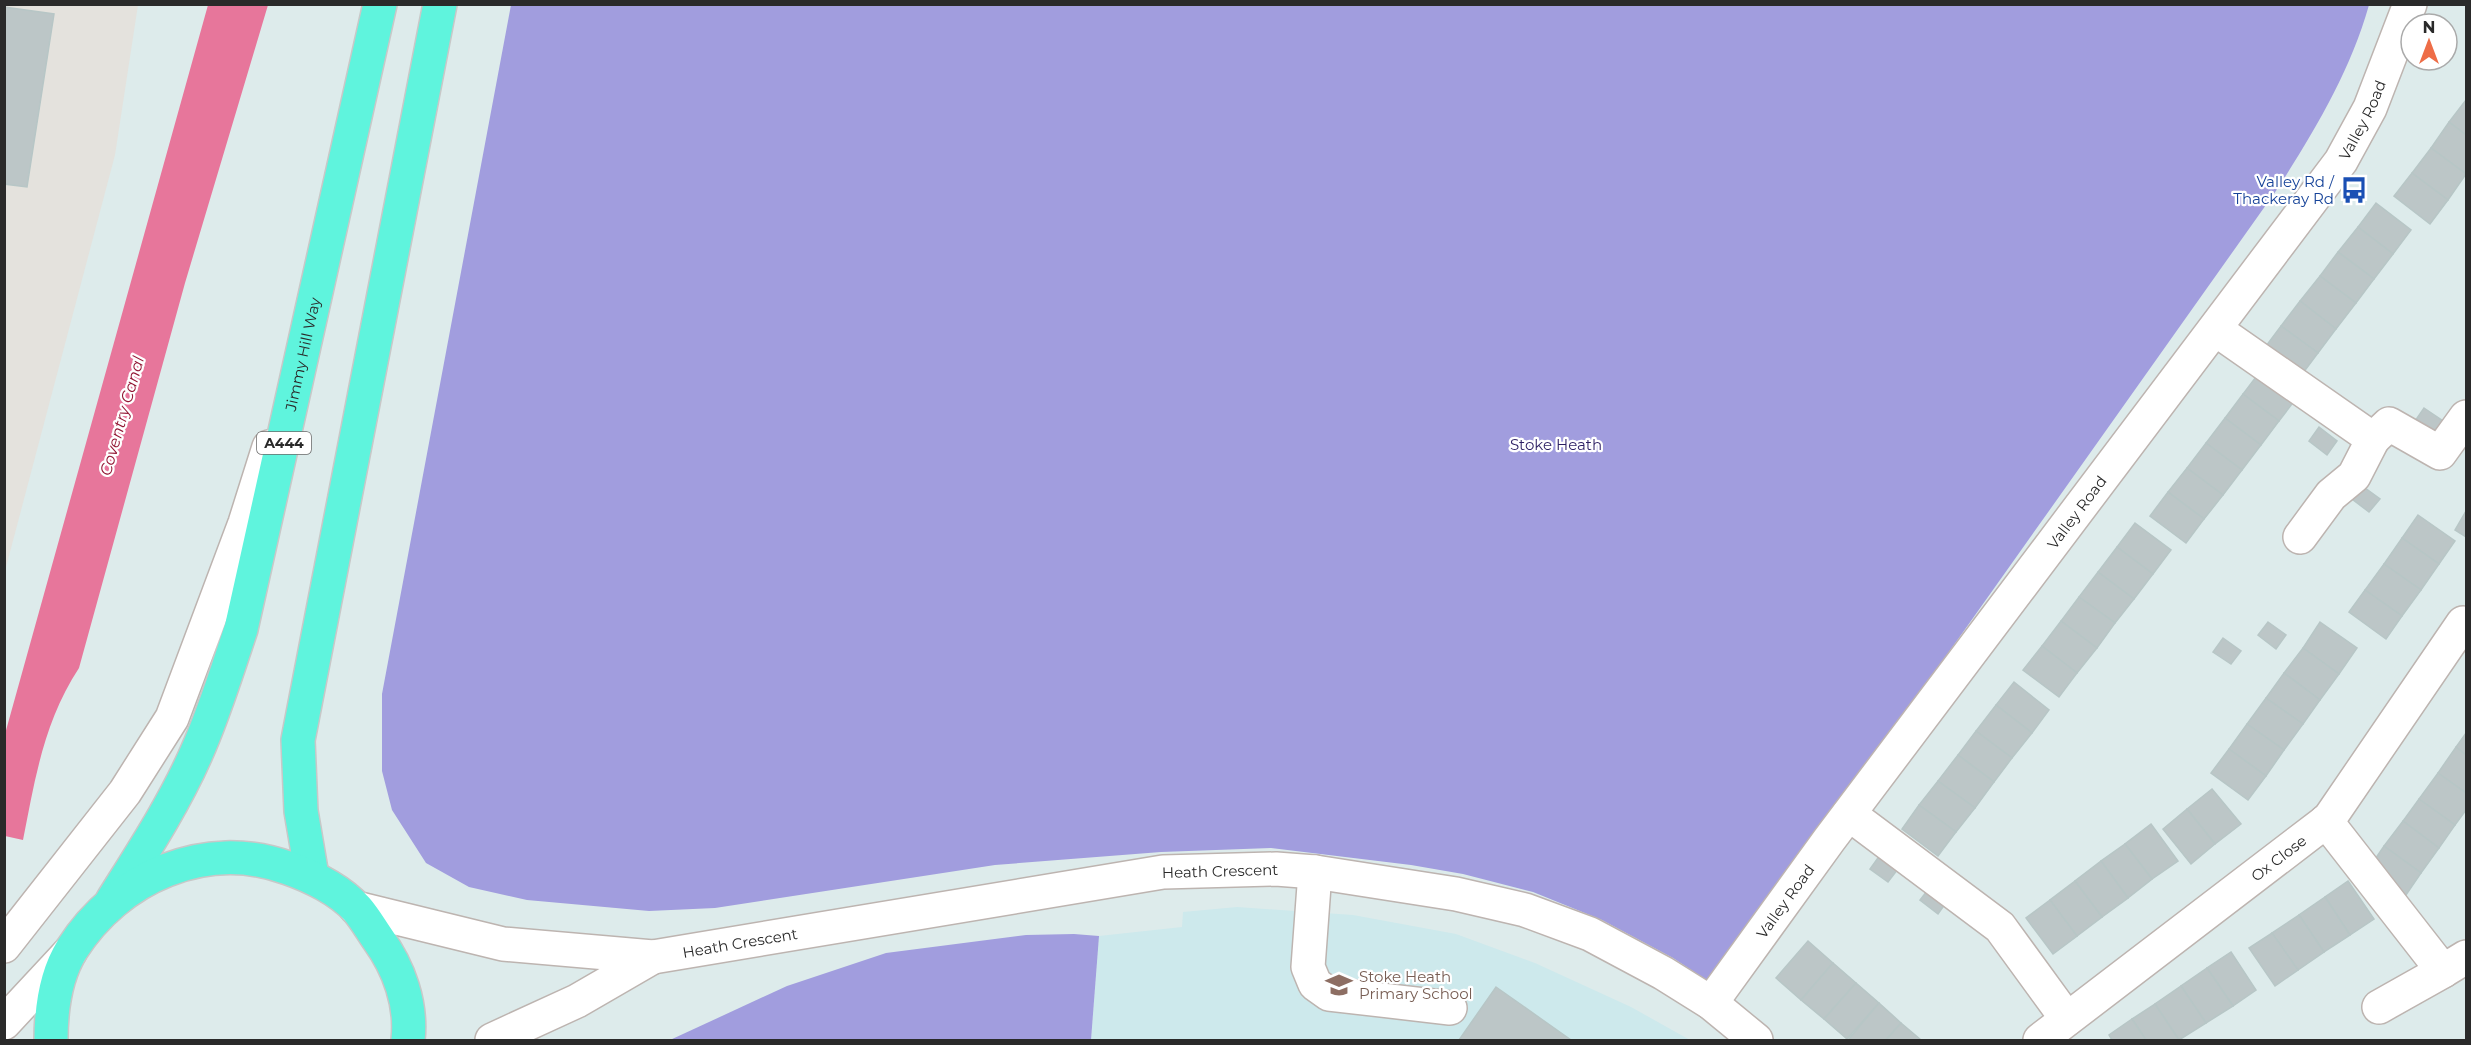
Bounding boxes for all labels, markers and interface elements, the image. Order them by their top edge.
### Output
north arrow [2399,12,2459,72]
text: N [2423,18,2435,37]
street label: Valley Road [2334,77,2389,163]
place label: Valley Rd / Thackeray Rd [2233,172,2335,208]
bus stop icon: Valley Rd / Thackeray Rd [2339,175,2369,205]
street label: Jimmy Hill Way [280,295,324,414]
water label: Coventry Canal [96,353,148,478]
road number: A444 [257,432,311,454]
park label: Stoke Heath [1510,435,1602,454]
street label: Valley Road [2043,472,2110,552]
street label: Ox Close [2247,831,2310,885]
street label: Heath Crescent [1162,859,1279,882]
street label: Valley Road [1752,860,1818,942]
street label: Heath Crescent [681,924,799,961]
place label: Stoke Heath Primary School [1359,967,1473,1003]
school or university icon: Stoke Heath Primary School [1324,970,1354,1000]

